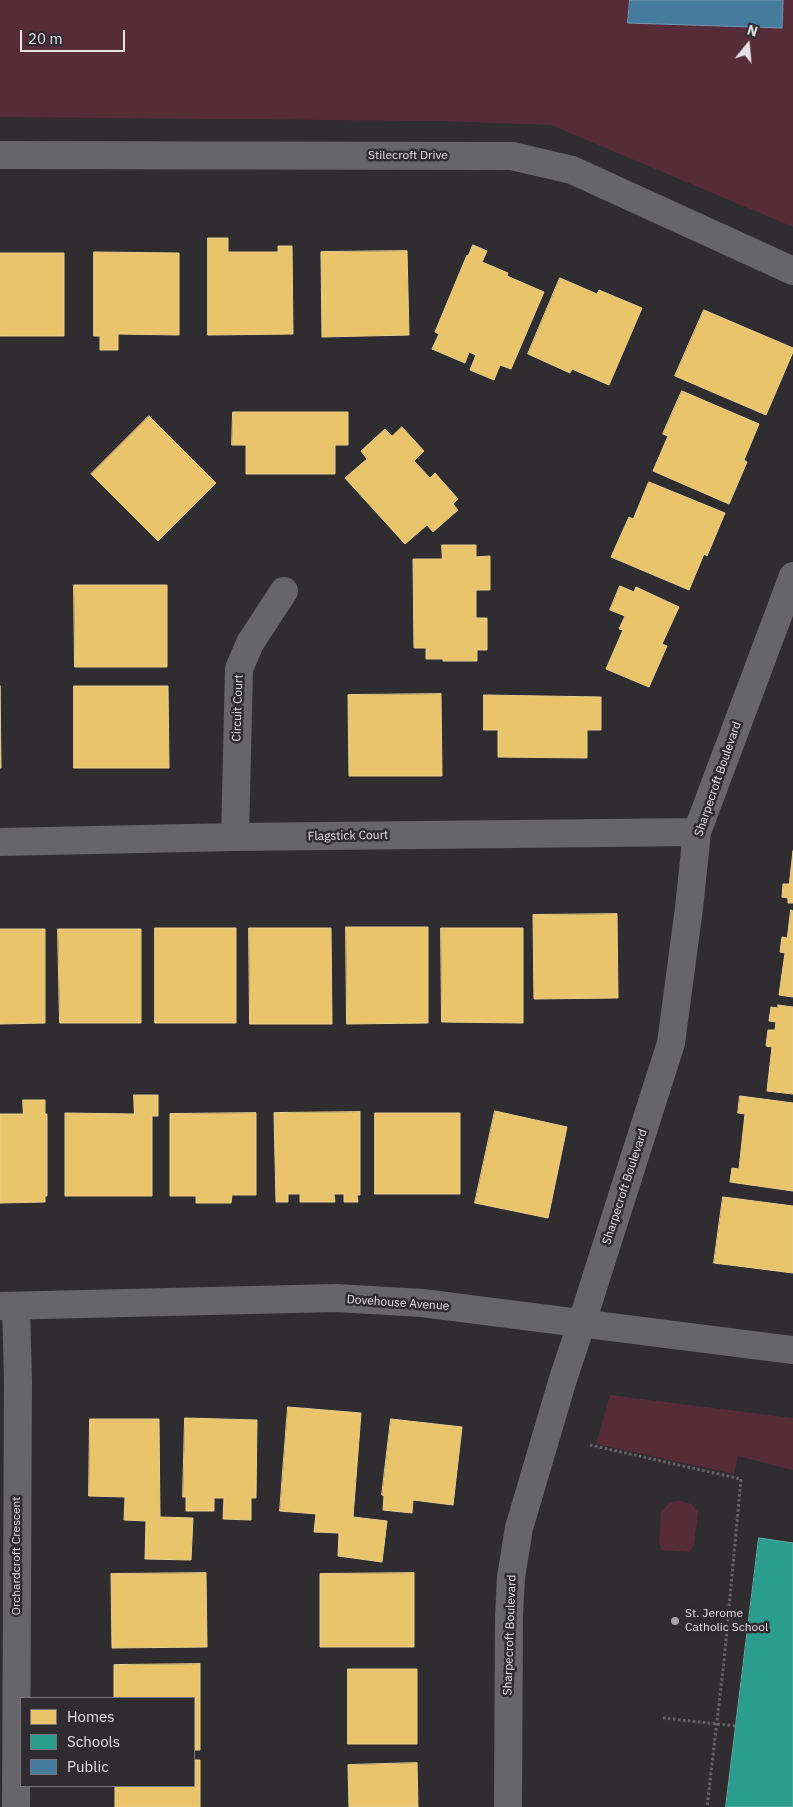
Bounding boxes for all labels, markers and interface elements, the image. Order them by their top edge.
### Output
scale bar [22,20,128,52]
north arrow [723,20,773,70]
text: N [745,21,760,41]
text: 20 m [28,29,63,48]
street label: Stilecroft Drive [368,149,448,163]
street label: Circuit Court [230,674,246,742]
street label: Sharpecroft Boulevard [692,720,744,838]
street label: Flagstick Court [308,828,388,844]
street label: Sharpecroft Boulevard [599,1127,651,1247]
street label: Dovehouse Avenue [346,1292,450,1314]
street label: Orchardcroft Crescent [10,1496,24,1616]
street label: Sharpecroft Boulevard [501,1574,519,1696]
place label: St. Jerome Catholic School [685,1607,768,1635]
marker: St. Jerome Catholic School [669,1615,681,1627]
legend [20,1697,195,1787]
text: Homes [67,1707,115,1726]
text: Schools [67,1732,120,1751]
text: Public [67,1757,109,1776]

